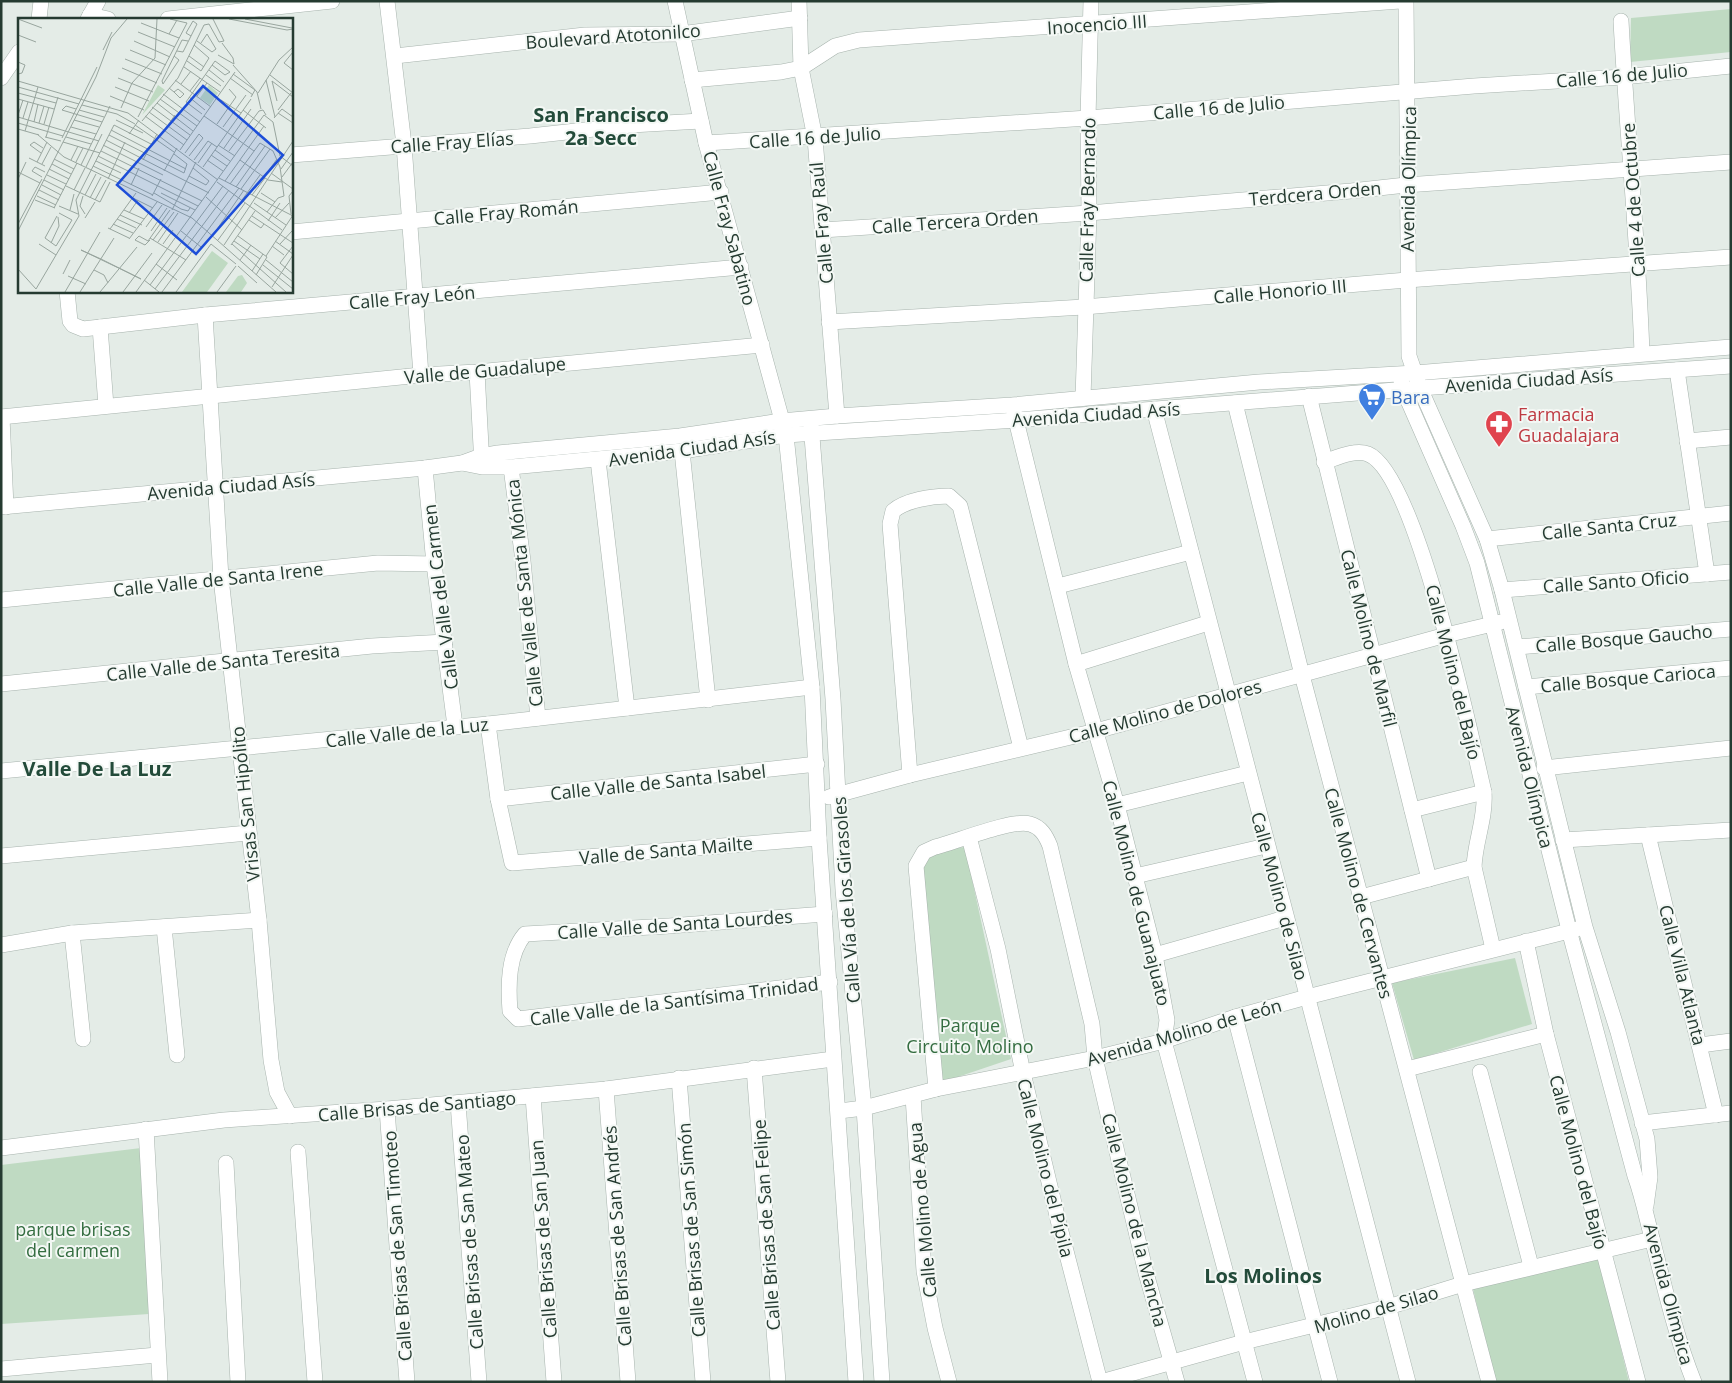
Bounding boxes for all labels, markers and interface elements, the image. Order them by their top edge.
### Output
street label: Inocencio III [1046,9,1148,39]
inset map [18,18,292,292]
street label: Boulevard Atotonilco [525,18,701,54]
street label: Calle 16 de Julio [1555,57,1689,93]
street label: Calle 16 de Julio [1152,89,1286,125]
district label: San Francisco 2a Secc [533,101,669,151]
street label: Avenida Olímpica [1395,106,1421,252]
street label: Calle Fray Bernardo [1074,117,1100,283]
street label: Calle 16 de Julio [748,120,882,154]
street label: Calle 4 de Octubre [1616,122,1650,278]
street label: Calle Fray Elías [390,126,514,158]
street label: Calle Fray Sabatino [698,148,762,308]
street label: Calle Fray Raúl [804,161,838,285]
street label: Terdcera Orden [1248,175,1382,211]
street label: Calle Fray Román [433,194,579,230]
street label: Calle Tercera Orden [871,203,1039,239]
street label: Calle Honorio III [1212,273,1348,309]
street label: Calle Fray León [348,280,476,314]
street label: Valle de Guadalupe [403,351,567,389]
street label: Avenida Ciudad Asís [1444,362,1614,398]
supermarket icon: Bara [1357,382,1387,421]
place label: Bara [1391,385,1430,409]
street label: Avenida Ciudad Asís [1011,396,1181,432]
place label: Farmacia Guadalajara [1518,402,1620,447]
pharmacy icon: Farmacia Guadalajara [1484,409,1514,448]
street label: Avenida Ciudad Asís [607,424,777,472]
street label: Avenida Ciudad Asís [146,467,316,505]
street label: Calle Valle de Santa Mónica [500,478,548,708]
street label: Calle Valle del Carmen [417,503,463,691]
street label: Calle Santa Cruz [1540,507,1678,545]
street label: Calle Molino de Marfil [1335,547,1403,729]
street label: Calle Valle de Santa Irene [112,556,324,602]
street label: Calle Santo Oficio [1542,564,1690,598]
street label: Calle Molino del Bajío [1421,582,1487,762]
street label: Calle Bosque Gaucho [1534,618,1714,658]
street label: Calle Valle de Santa Teresita [105,638,341,686]
street label: Calle Bosque Carioca [1539,658,1717,698]
street label: Calle Molino de Dolores [1066,674,1264,748]
street label: Avenida Olímpica [1501,703,1559,851]
street label: Calle Valle de la Luz [324,712,490,752]
street label: Vrisas San Hipólito [225,725,265,883]
district label: Valle De La Luz [23,755,172,782]
street label: Calle Valle de Santa Isabel [549,759,767,805]
street label: Calle Molino de Guanajuato [1097,778,1177,1008]
street label: Calle Molino de Cervantes [1319,785,1399,1001]
street label: Calle Vía de los Girasoles [827,796,865,1004]
street label: Calle Molino de Silao [1246,809,1314,983]
street label: Valle de Santa Mailte [578,830,754,870]
street label: Calle Villa Atlanta [1654,902,1712,1048]
street label: Calle Valle de Santa Lourdes [556,904,794,944]
street label: Calle Valle de la Santísima Trinidad [528,971,820,1031]
street label: Avenida Molino de León [1084,993,1284,1071]
park label: Parque Circuito Molino [906,1013,1034,1058]
street label: Calle Molino del Bajío [1544,1072,1614,1252]
street label: Calle Molino del Pípila [1012,1076,1080,1260]
street label: Calle Brisas de Santiago [317,1085,517,1127]
street label: Calle Molino de la Mancha [1097,1110,1173,1330]
street label: Calle Brisas de San Felipe [747,1119,785,1331]
street label: Calle Molino de Agua [902,1121,942,1299]
street label: Calle Brisas de San Simón [672,1122,710,1338]
street label: Calle Brisas de San Andrés [597,1125,637,1347]
street label: Calle Brisas de San Timoteo [377,1130,417,1362]
street label: Calle Brisas de San Mateo [450,1134,488,1350]
street label: Calle Brisas de San Juan [524,1139,562,1339]
park label: parque brisas del carmen [15,1217,131,1262]
street label: Avenida Olímpica [1639,1221,1699,1367]
district label: Los Molinos [1204,1262,1322,1289]
street label: Molino de Silao [1311,1280,1441,1338]

